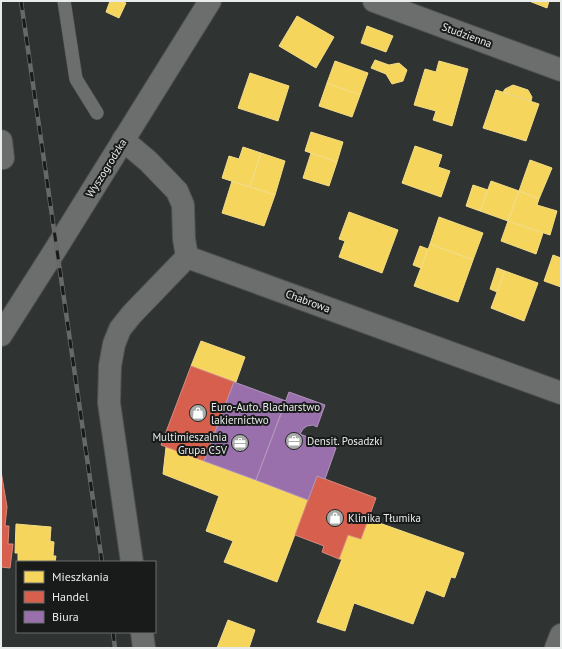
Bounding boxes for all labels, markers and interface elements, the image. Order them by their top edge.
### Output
street label: Studzienna [440,19,494,51]
street label: Wyszogrodzka [82,136,130,200]
street label: Chabrowa [284,286,332,316]
place label: Euro-Auto. Blacharstwo lakiernictwo [211,400,320,427]
shop icon: Euro-Auto. Blacharstwo lakiernictwo [188,403,208,423]
place label: Multimieszalnia Grupa CSV [152,430,228,457]
office icon: Densit. Posadzki [284,431,304,451]
office icon: Multimieszalnia Grupa CSV [230,433,250,453]
place label: Densit. Posadzki [307,434,383,448]
shop icon: Klinika Tłumika [325,508,345,528]
place label: Klinika Tłumika [348,511,421,525]
legend [16,561,156,633]
text: Mieszkania [52,569,109,584]
text: Handel [52,589,89,604]
text: Biura [52,609,79,624]

